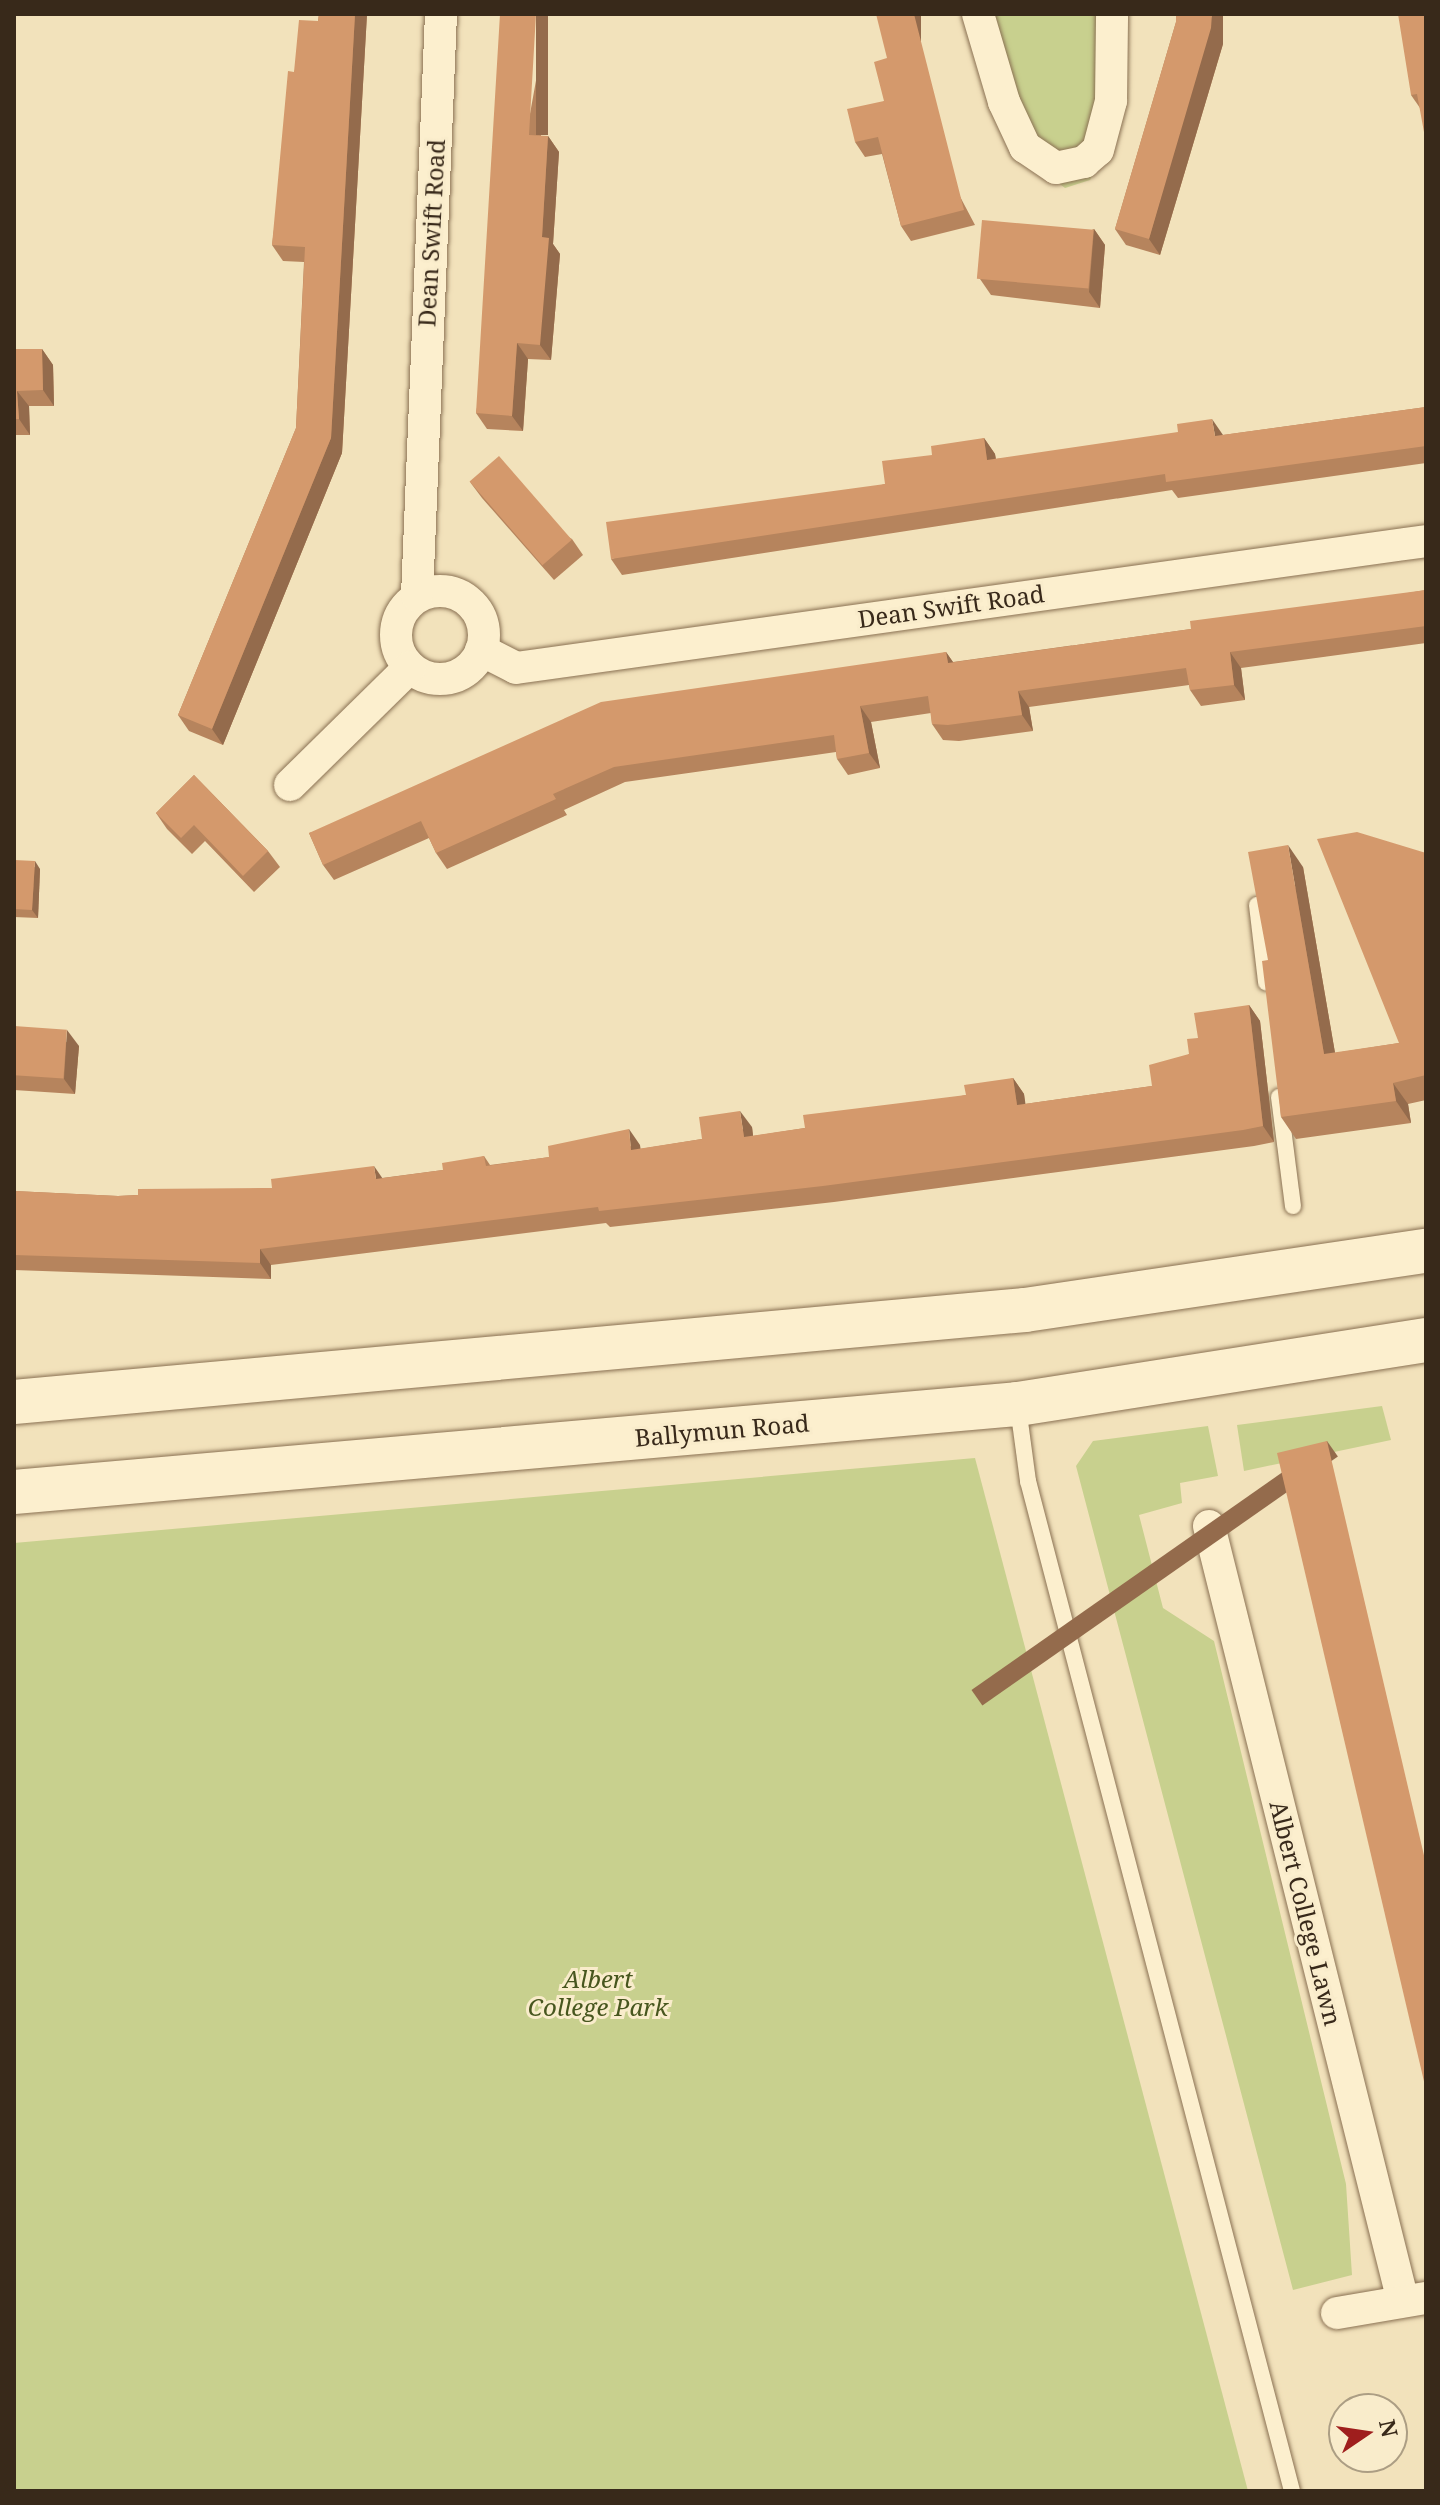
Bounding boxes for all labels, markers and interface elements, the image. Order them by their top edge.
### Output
street label: Dean Swift Road [412,138,450,328]
street label: Dean Swift Road [856,579,1046,633]
street label: Ballymun Road [634,1408,810,1452]
street label: Albert College Lawn [1264,1798,1348,2028]
park label: Albert College Park [528,1965,668,2021]
north arrow [1328,2393,1408,2473]
text: N [1373,2416,1406,2440]

